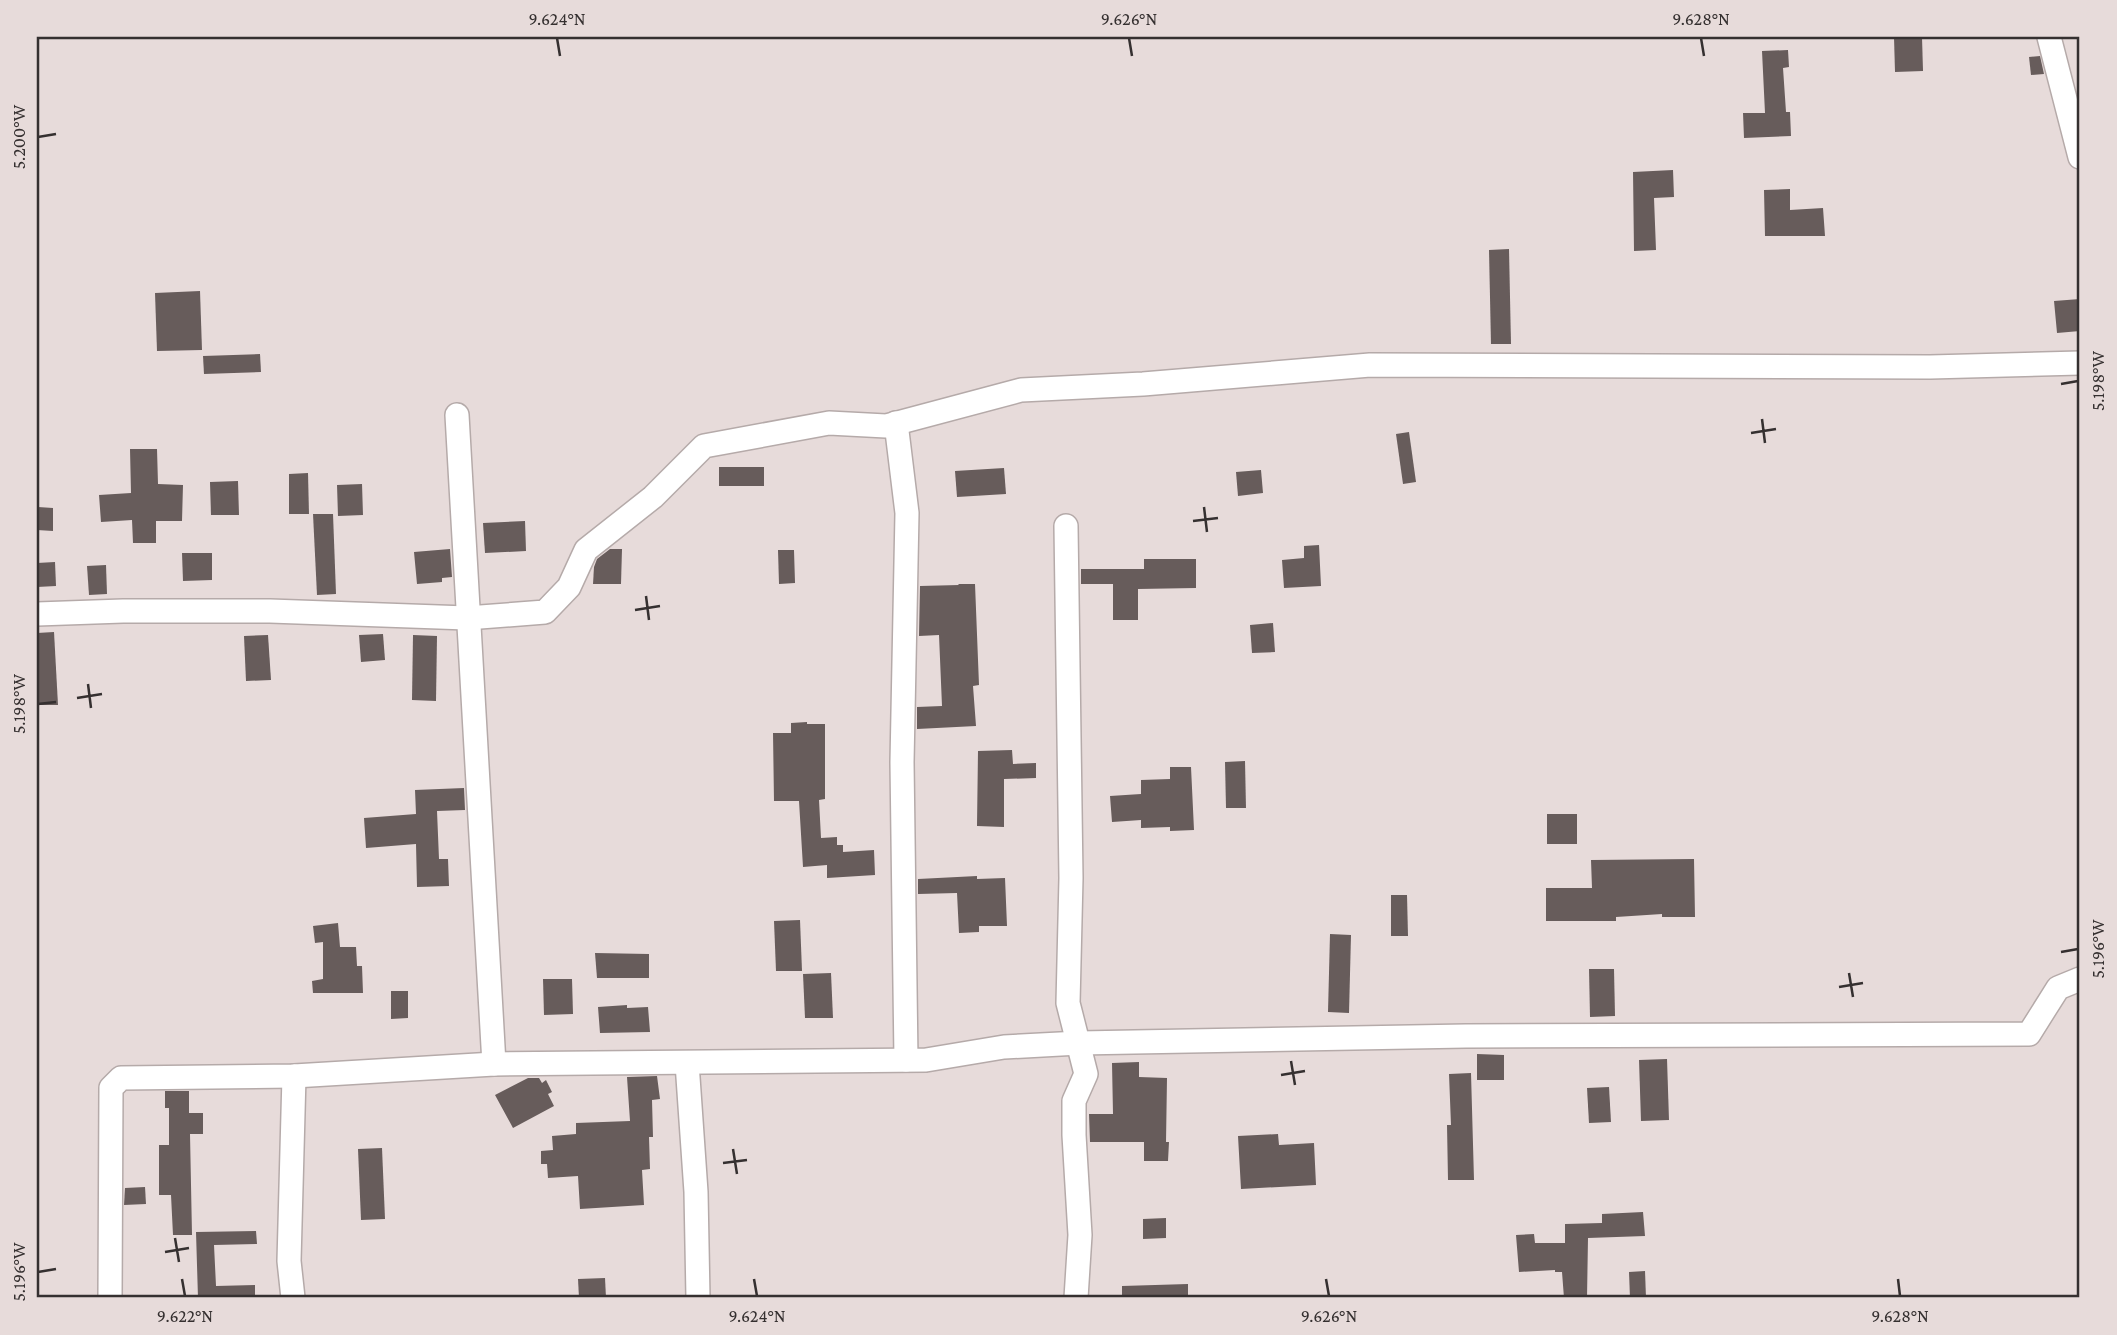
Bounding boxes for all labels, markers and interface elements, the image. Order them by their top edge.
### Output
text: 9.624°N [528,9,586,29]
text: 9.626°N [1101,9,1157,29]
text: 9.628°N [1672,9,1730,29]
text: 5.200°W [9,104,29,169]
text: 5.198°W [2088,350,2108,411]
text: 5.198°W [9,673,29,734]
text: 5.196°W [2088,919,2108,979]
text: 5.196°W [9,1242,29,1302]
text: 9.622°N [157,1306,213,1326]
text: 9.624°N [728,1306,786,1326]
text: 9.626°N [1301,1306,1357,1326]
text: 9.628°N [1871,1306,1929,1326]

